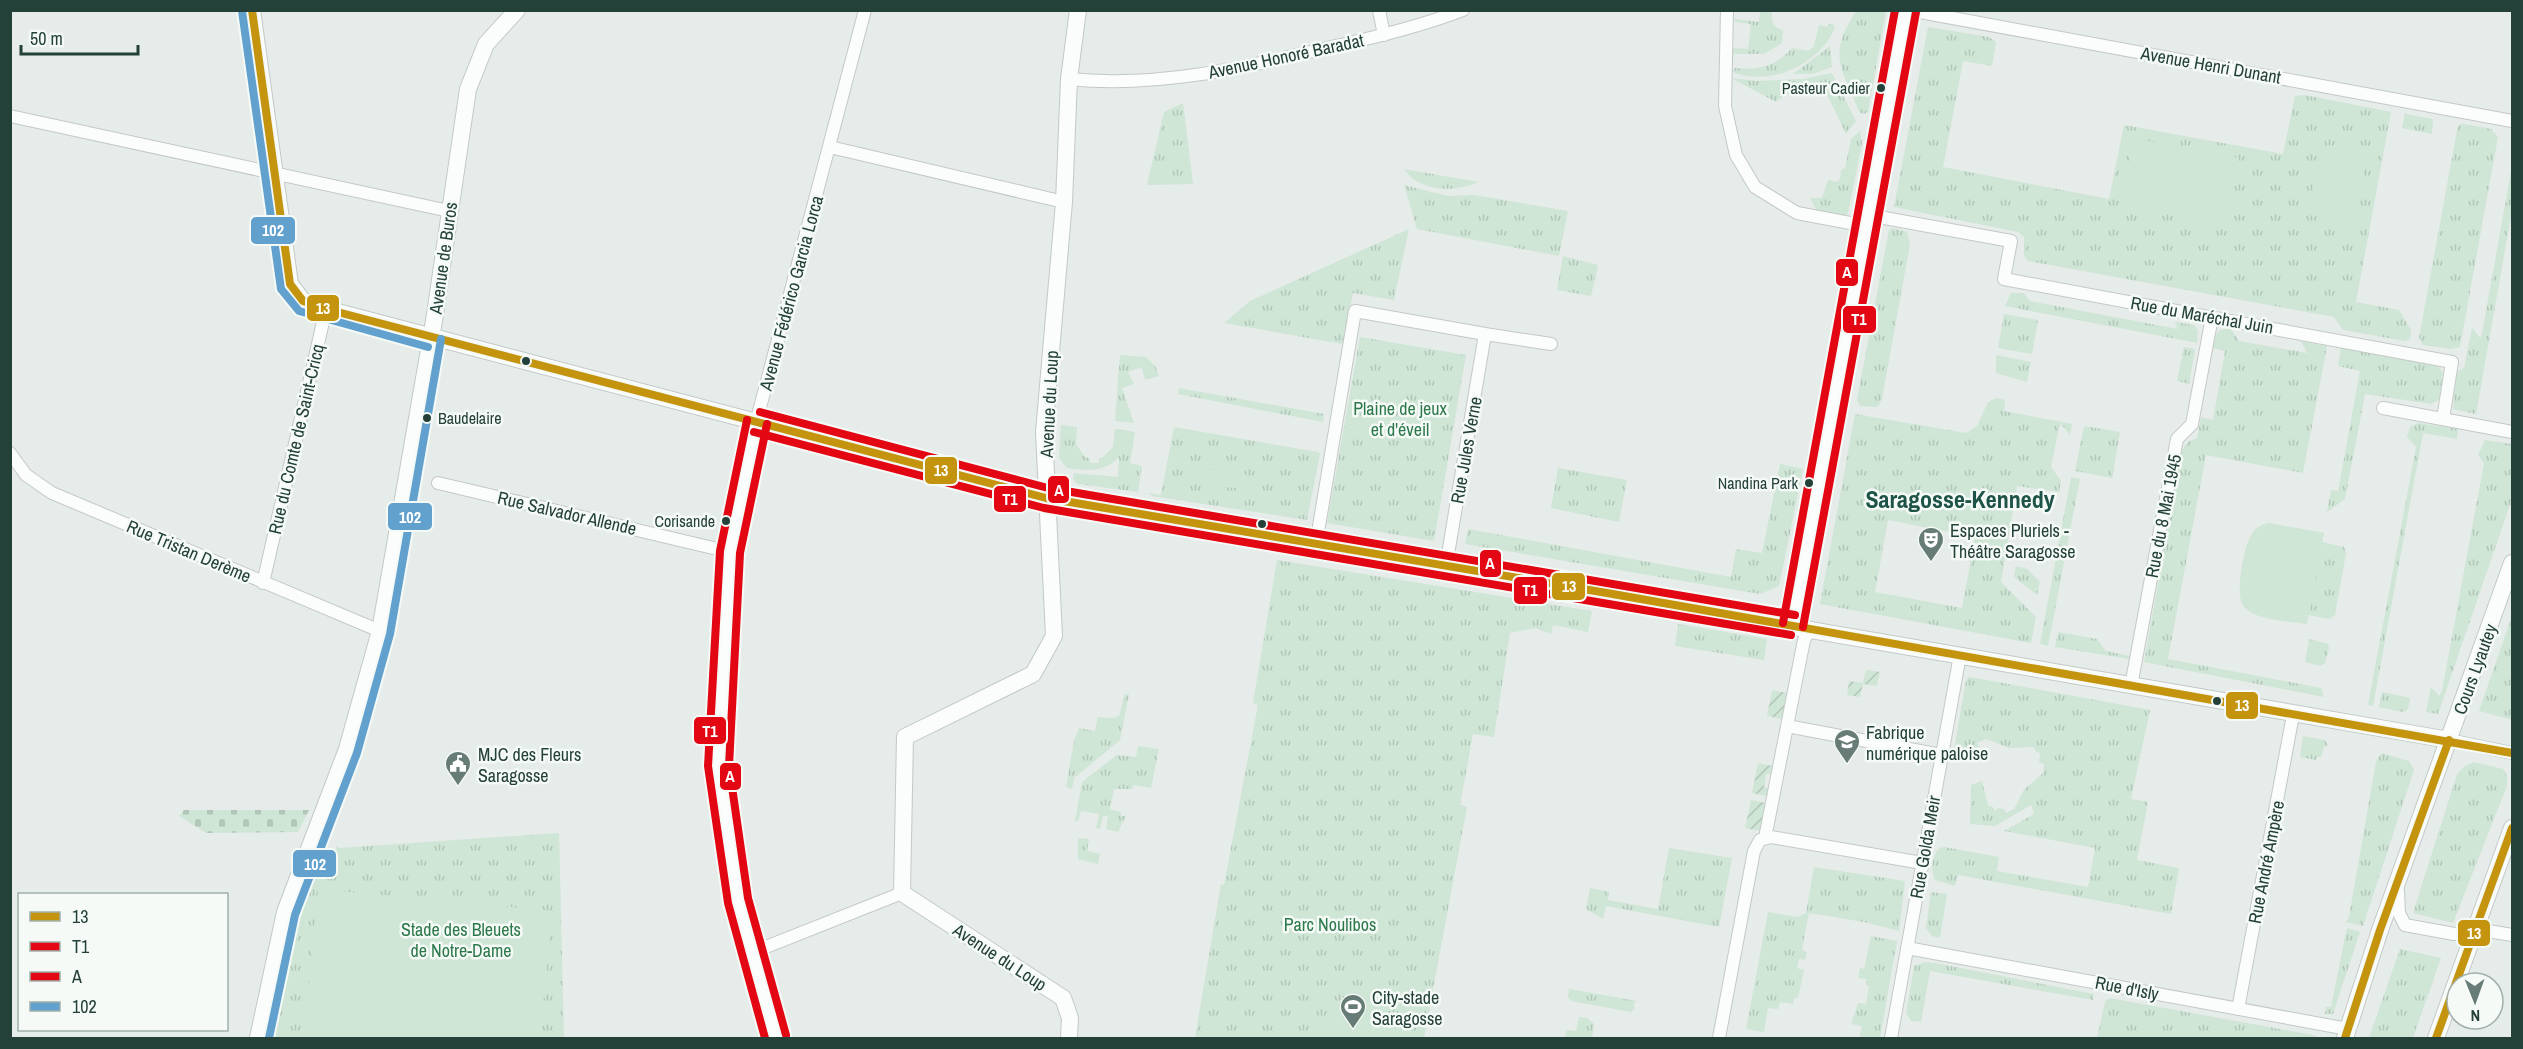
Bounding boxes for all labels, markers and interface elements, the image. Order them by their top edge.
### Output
scale bar [21,18,138,56]
text: 50 m [30,26,63,51]
street label: Avenue Honoré Baradat [1205,27,1366,85]
street label: Avenue Henri Dunant [2138,40,2283,90]
place label: Pasteur Cadier [1782,77,1871,99]
marker: Pasteur Cadier [1875,82,1887,94]
street label: Avenue Fédérico Garcia Lorca [753,193,829,394]
street label: Avenue de Buros [423,200,463,317]
line badge: 102 [250,216,296,245]
text: 102 [262,219,284,241]
line badge: A [1835,258,1859,287]
text: A [1842,261,1852,283]
street label: Rue du Maréchal Juin [2129,290,2275,340]
line badge: 13 [306,294,340,322]
text: 13 [316,297,330,319]
line badge: T1 [1842,305,1877,334]
text: T1 [1851,308,1867,330]
street label: Rue du Comte de Saint-Cricq [262,341,330,537]
street label: Avenue du Loup [1034,350,1064,459]
unlabelled marker [520,355,532,367]
street label: Rue Jules Verne [1444,394,1488,506]
park label: Plaine de jeux et d'éveil [1353,396,1447,442]
place label: Baudelaire [438,407,501,429]
marker: Baudelaire [421,412,433,424]
street label: Rue du 8 Mai 1945 [2139,452,2187,580]
line badge: 13 [924,456,958,485]
text: 13 [934,459,948,481]
place label: Nandina Park [1718,472,1798,494]
line badge: A [1047,475,1070,504]
marker: Nandina Park [1803,477,1815,489]
text: A [1054,479,1064,501]
district label: Saragosse-Kennedy [1865,483,2055,515]
street label: Rue Salvador Allende [495,485,639,541]
line badge: T1 [993,485,1027,513]
text: T1 [1002,488,1018,510]
line badge: 102 [387,502,433,531]
text: 102 [399,506,421,528]
place label: Corisande [654,510,715,532]
street label: Rue Tristan Derème [123,514,255,588]
marker: Corisande [720,515,732,527]
unlabelled marker [1256,518,1268,530]
place label: Espaces Pluriels - Théâtre Saragosse [1950,518,2076,564]
theatre icon: Espaces Pluriels - Théâtre Saragosse [1916,525,1946,563]
line badge: A [1479,549,1502,578]
text: A [1485,552,1495,574]
line badge: 13 [1551,572,1586,601]
text: 13 [1562,575,1576,597]
line badge: T1 [1513,576,1548,605]
text: T1 [1522,579,1538,601]
street label: Cours Lyautey [2447,620,2503,718]
line badge: 13 [2225,691,2259,720]
text: 13 [2235,694,2249,716]
unlabelled marker [2211,695,2223,707]
line badge: T1 [693,716,727,745]
text: T1 [702,720,718,742]
place label: Fabrique numérique paloise [1866,720,1988,766]
school or university icon: Fabrique numérique paloise [1832,727,1862,765]
place label: MJC des Fleurs Saragosse [478,742,581,788]
public building icon: MJC des Fleurs Saragosse [443,749,473,787]
line badge: A [719,762,742,791]
text: A [725,765,735,787]
street label: Rue Golda Meir [1904,793,1946,900]
street label: Rue André Ampère [2242,798,2290,926]
line badge: 102 [292,849,337,878]
text: 102 [304,853,326,875]
legend [18,893,228,1031]
text: 13 [72,904,88,929]
park label: Parc Noulibos [1284,912,1376,937]
park label: Stade des Bleuets de Notre-Dame [401,917,521,963]
street label: Avenue du Loup [947,917,1052,997]
line badge: 13 [2457,919,2491,947]
text: 13 [2467,922,2481,944]
text: T1 [72,934,90,959]
text: A [71,964,82,989]
street label: Rue d'Isly [2093,970,2162,1007]
north arrow [2445,971,2505,1031]
place label: City-stade Saragosse [1372,985,1443,1031]
sports icon: City-stade Saragosse [1338,992,1368,1030]
text: 102 [72,994,97,1019]
text: N [2470,1005,2480,1027]

